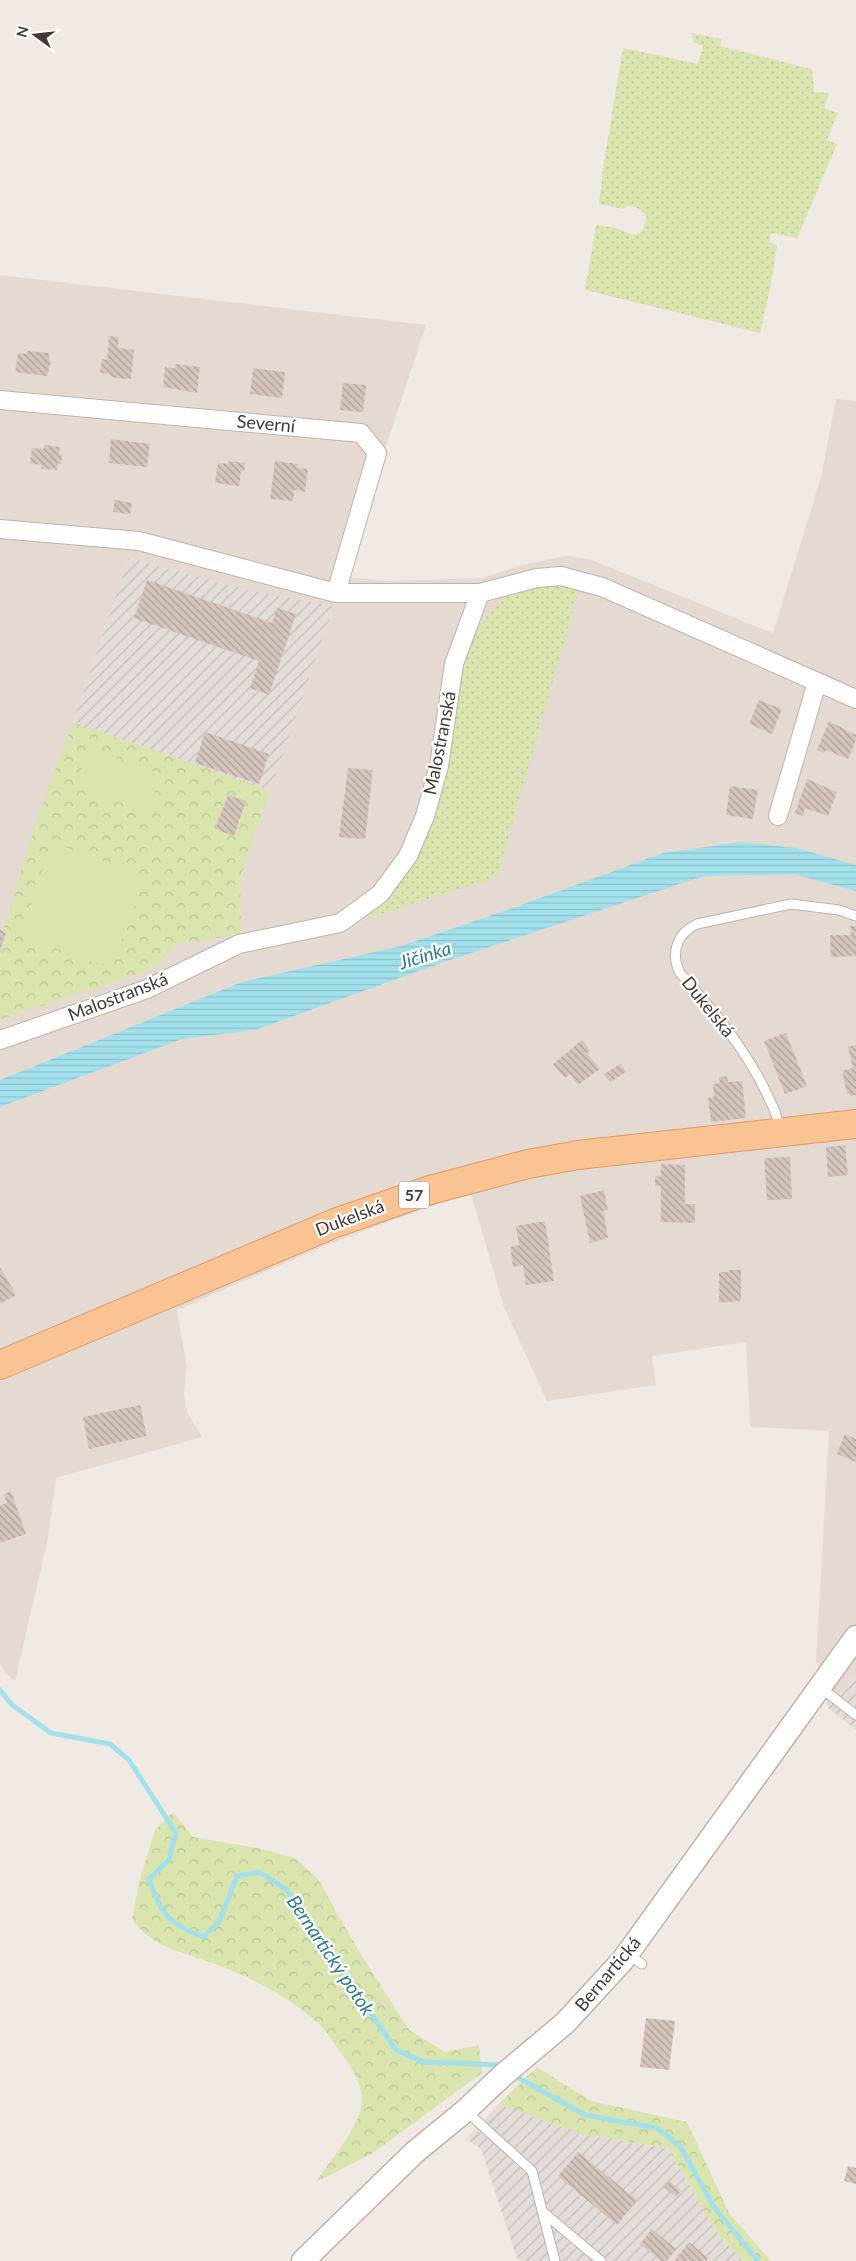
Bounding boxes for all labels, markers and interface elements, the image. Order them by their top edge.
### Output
north arrow [10,10,60,60]
text: N [12,24,32,39]
street label: Severní [236,409,297,437]
street label: Malostranská [418,689,460,797]
water label: Jičínka [395,936,454,974]
street label: Malostranská [65,967,171,1025]
street label: Dukelská [678,972,740,1041]
road number: 57 [399,1182,429,1208]
street label: Dukelská [312,1194,387,1240]
water label: Bernartický potok [283,1890,381,2020]
street label: Bernartická [570,1931,645,2015]

